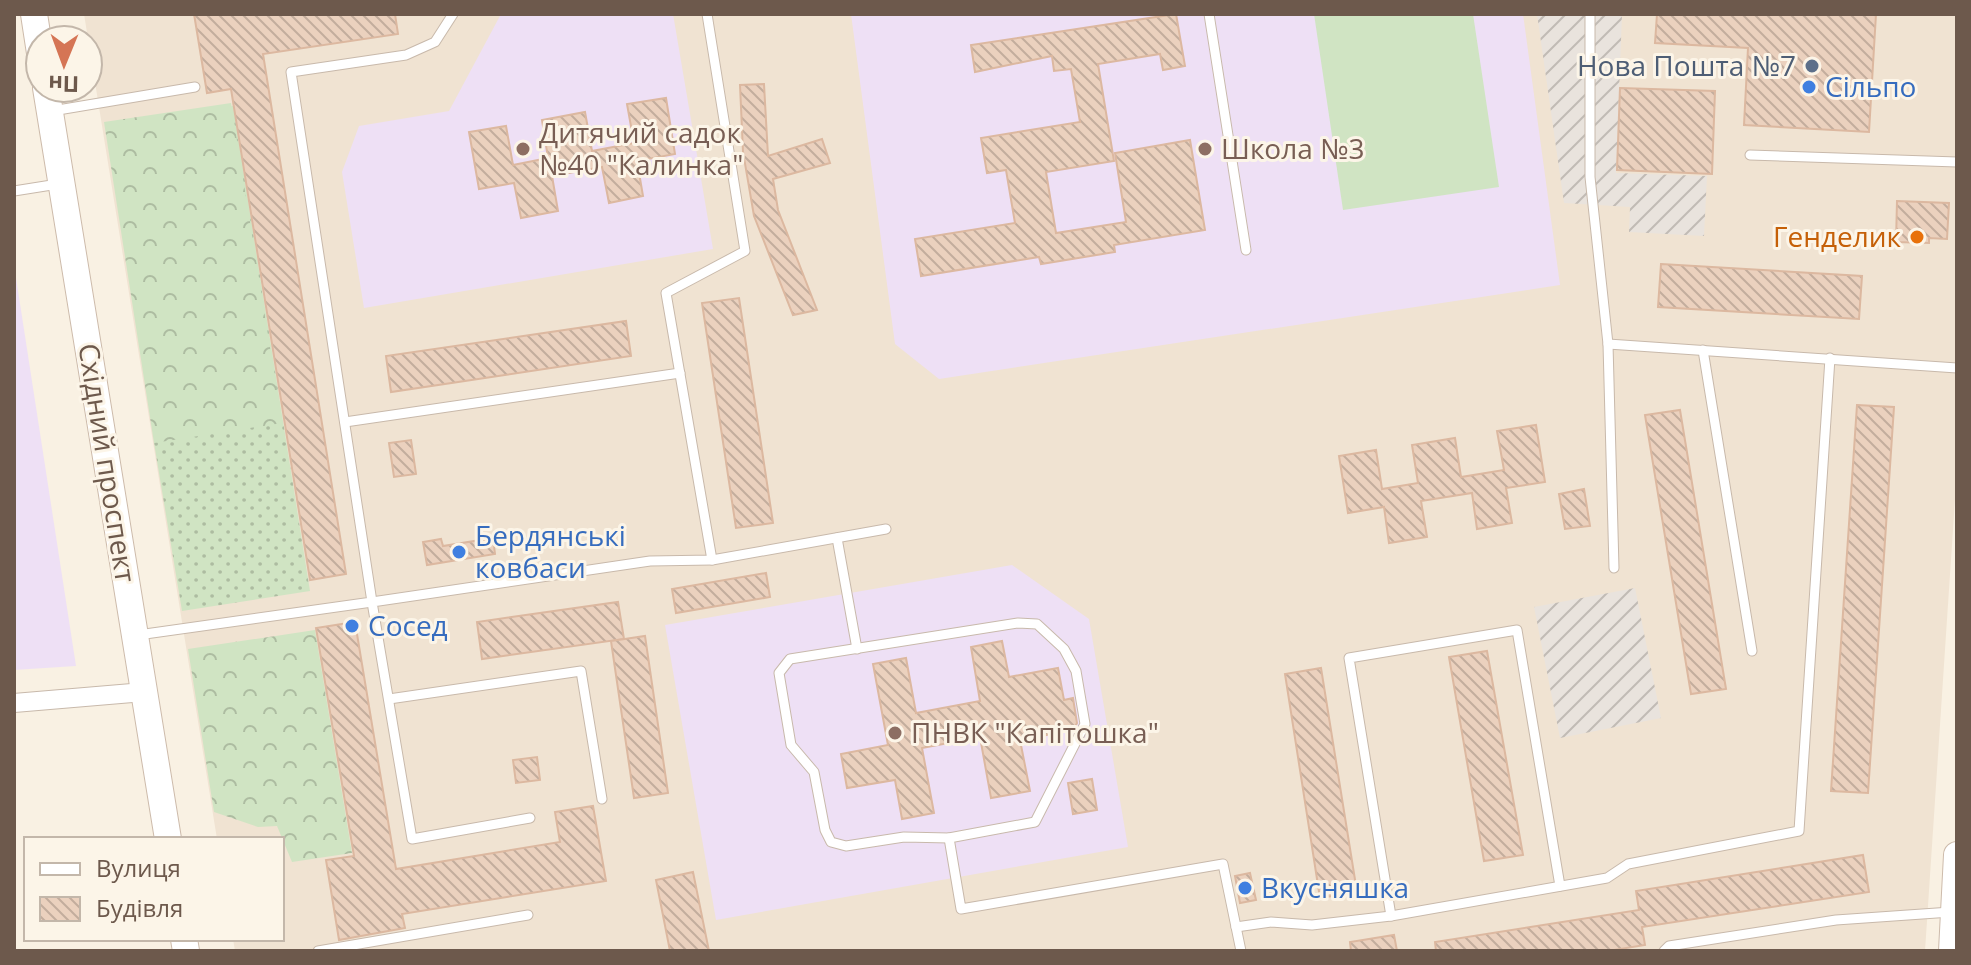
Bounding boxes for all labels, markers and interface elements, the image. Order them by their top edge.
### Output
north arrow [24,24,104,104]
place label: Нова Пошта №7 [1577,46,1796,84]
marker: Нова Пошта №7 [1803,57,1821,75]
place label: Сільпо [1825,67,1916,105]
text: Пн [48,70,79,100]
marker: Сільпо [1800,78,1818,96]
place label: Дитячий садок №40 "Калинка" [539,113,743,183]
place label: Школа №3 [1221,129,1365,167]
marker: Дитячий садок №40 "Калинка" [514,140,532,158]
marker: Школа №3 [1196,140,1214,158]
place label: Генделик [1773,217,1902,255]
marker: Генделик [1908,228,1926,246]
street label: Східний проспект [70,341,146,585]
place label: Бердянські ковбаси [475,516,626,586]
marker: Бердянські ковбаси [450,543,468,561]
place label: Сосед [368,606,448,644]
marker: Сосед [343,617,361,635]
place label: ПНВК "Капітошка" [911,713,1159,751]
marker: ПНВК "Капітошка" [886,724,904,742]
legend [24,837,284,941]
text: Вулиця [96,851,181,884]
place label: Вкусняшка [1261,868,1409,906]
marker: Вкусняшка [1236,879,1254,897]
text: Будівля [96,891,183,924]

